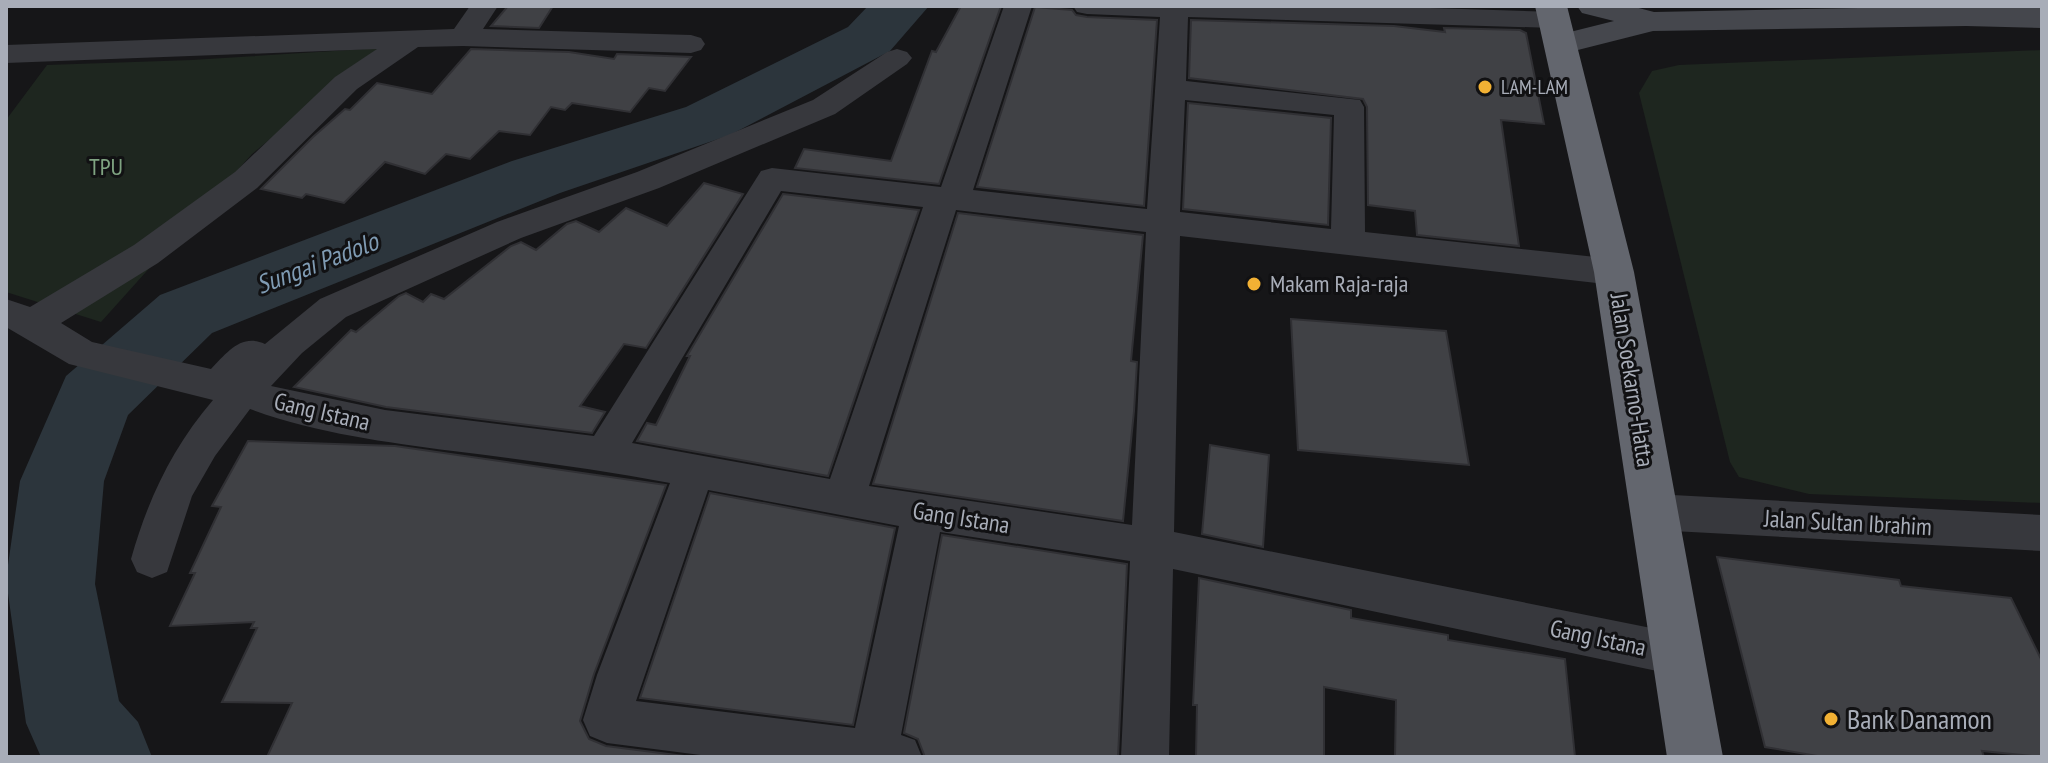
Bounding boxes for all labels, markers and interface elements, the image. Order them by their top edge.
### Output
place label: LAM-LAM [1501,74,1568,100]
marker: LAM-LAM [1476,78,1494,96]
park label: TPU [89,151,123,182]
water label: Sungai Padolo [251,224,384,301]
place label: Makam Raja-raja [1270,268,1408,299]
marker: Makam Raja-raja [1245,275,1263,293]
street label: Jalan Soekarno-Hatta [1603,290,1662,469]
street label: Gang Istana [271,385,373,438]
street label: Gang Istana [911,495,1012,540]
street label: Jalan Sultan Ibrahim [1762,503,1933,542]
street label: Gang Istana [1547,612,1649,663]
place label: Bank Danamon [1847,700,1992,737]
marker: Bank Danamon [1822,710,1840,728]

